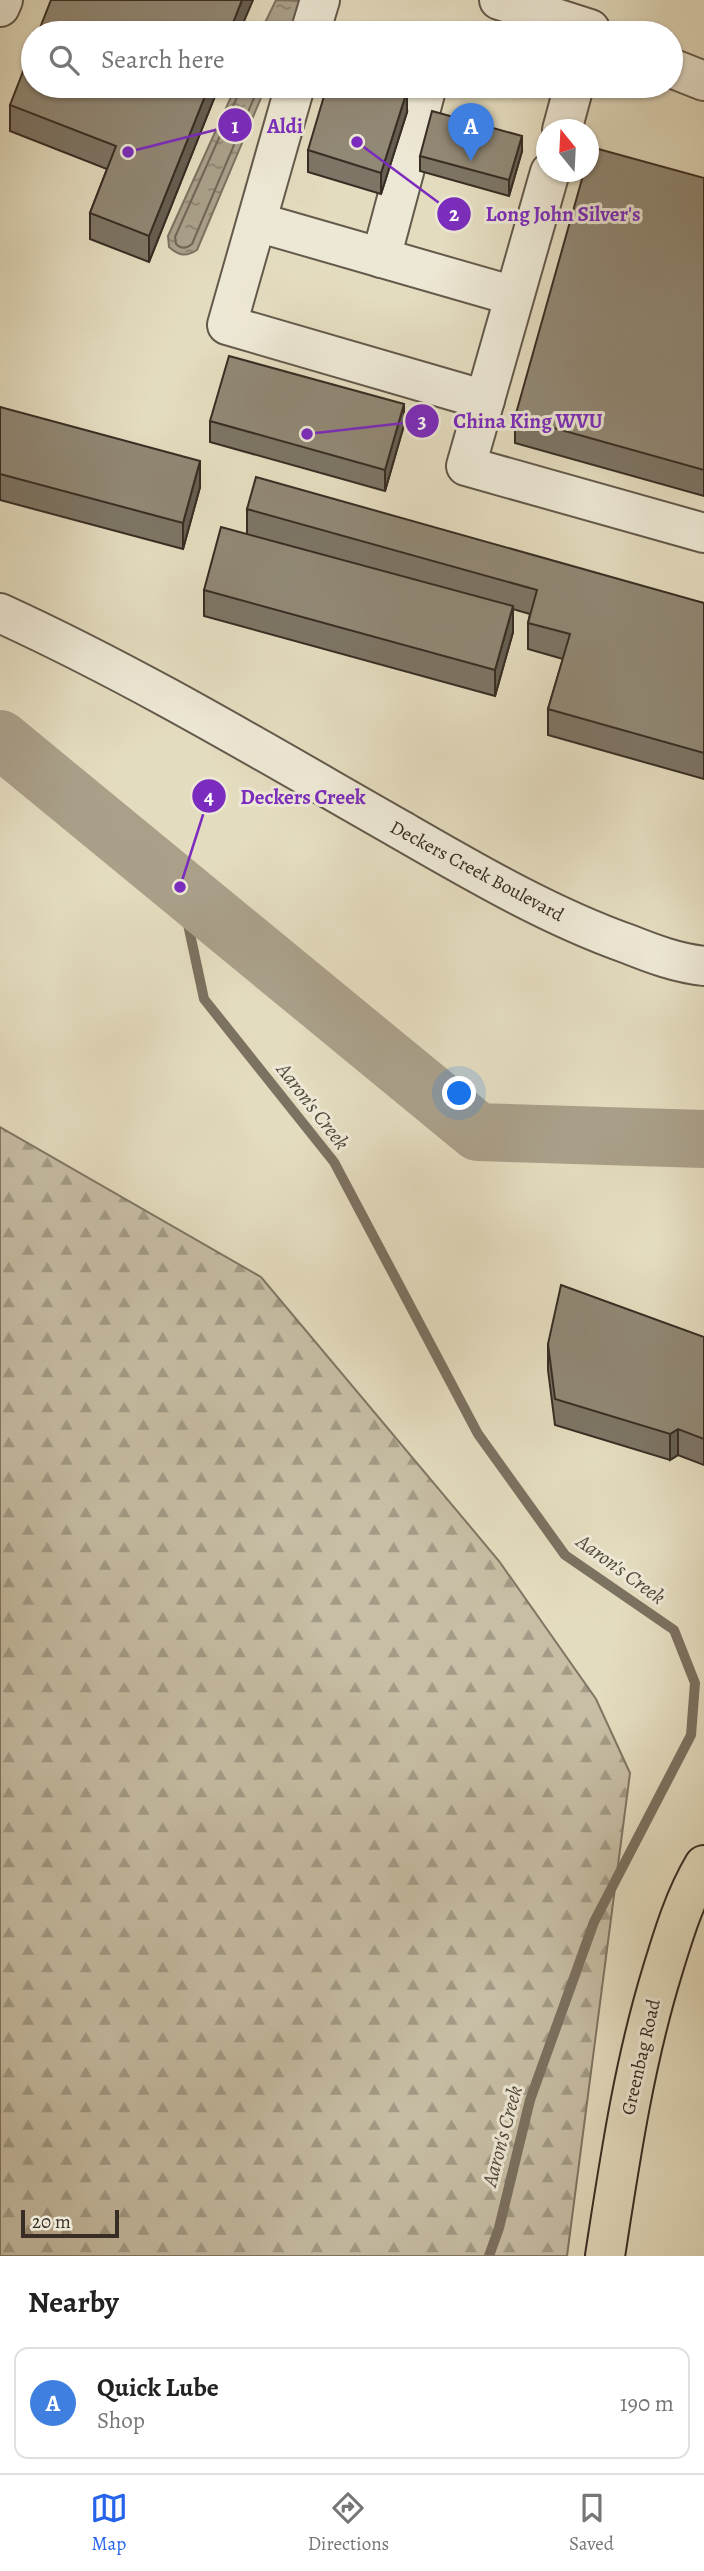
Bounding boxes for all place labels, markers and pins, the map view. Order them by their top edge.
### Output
pin: A [448,103,494,161]
callout: Aldi [218,104,317,146]
callout: Long John Silver's [437,193,655,235]
callout: China King WVU [404,400,616,442]
callout: Deckers Creek [191,775,380,817]

